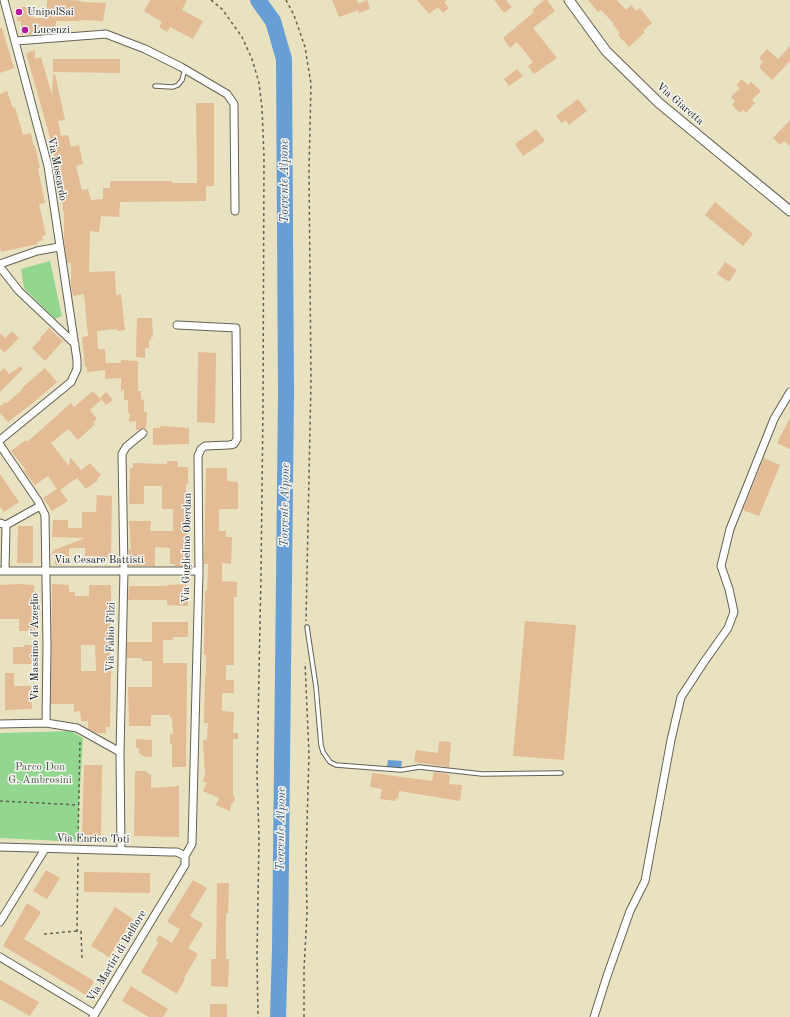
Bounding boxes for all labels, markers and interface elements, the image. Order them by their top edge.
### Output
place label: UnipolSai [27,5,74,19]
marker: UnipolSai [14,7,24,17]
place label: Lucenzi [33,23,70,37]
marker: Lucenzi [20,25,30,35]
street label: Via Giaretta [654,80,706,128]
street label: Via Moscardo [44,136,70,202]
water label: Torrente Alpone [278,139,292,223]
water label: Torrente Alpone [277,463,293,547]
street label: Via Guglielmo Oberdan [179,493,195,603]
street label: Via Cesare Battisti [54,553,144,567]
street label: Via Massimo d'Azeglio [28,593,42,701]
street label: Via Fabio Filzi [104,602,118,672]
park label: Parco Don G. Ambrosini [8,760,72,786]
water label: Torrente Alpone [273,787,289,871]
street label: Via Enrico Toti [56,832,130,846]
street label: Via Martiri di Belfiore [84,908,150,1004]

